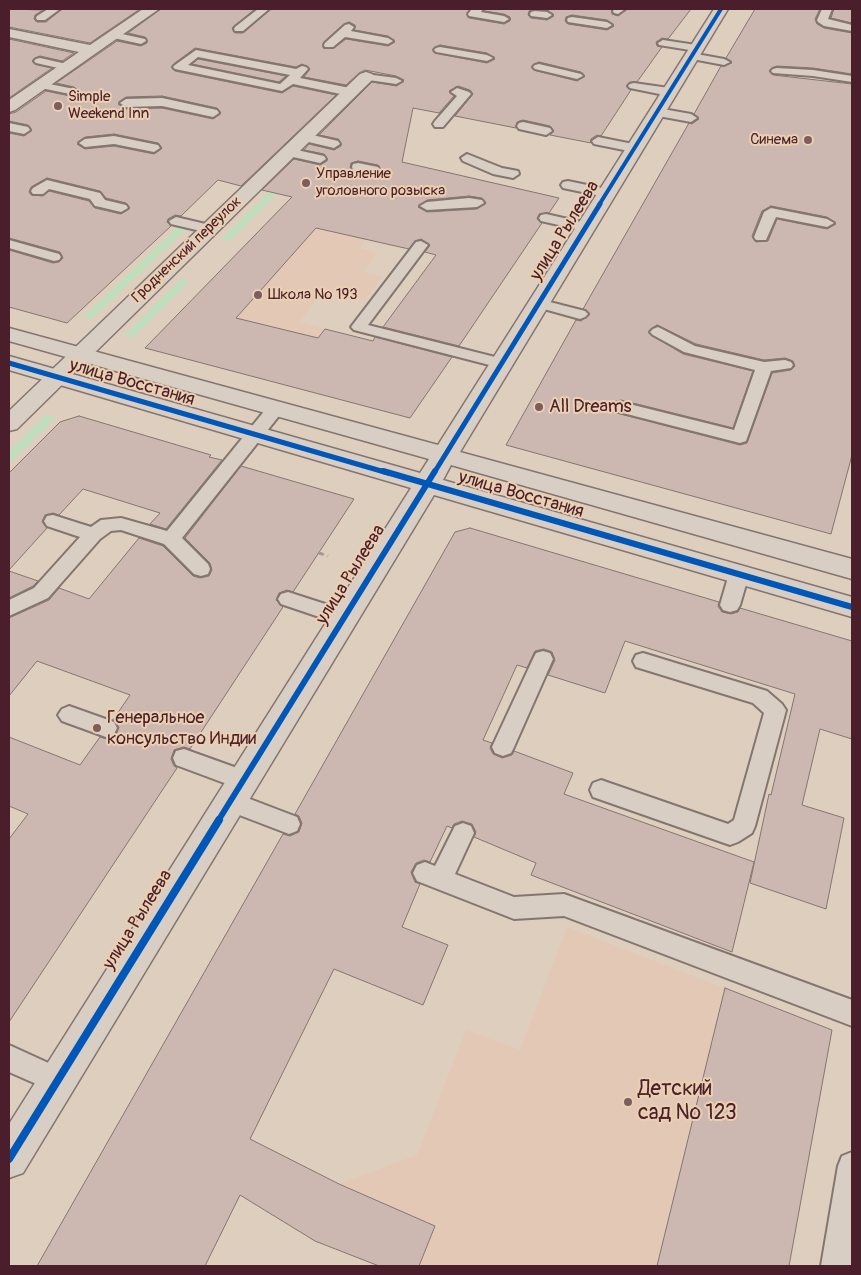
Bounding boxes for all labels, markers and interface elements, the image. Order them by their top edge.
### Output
place label: Simple Weekend Inn [68,88,149,123]
marker: Simple Weekend Inn [52,100,64,112]
place label: Синема [750,131,798,149]
marker: Синема [802,134,814,146]
place label: Управление уголовного розыска [316,165,445,200]
marker: Управление уголовного розыска [300,177,312,189]
street label: улица Рылеева [526,177,604,285]
street label: Гродненский переулок [128,193,246,307]
place label: Школа № 193 [268,286,358,304]
marker: Школа № 193 [252,289,264,301]
street label: улица Восстания [67,355,197,411]
place label: All Dreams [549,396,632,418]
marker: All Dreams [533,401,545,413]
street label: улица Восстания [456,467,586,523]
street label: улица Рылеева [312,521,390,629]
place label: Генеральное консульство Индии [107,707,256,750]
marker: Генеральное консульство Индии [91,722,103,734]
street label: улица Рылеева [99,866,177,974]
place label: Детский сад № 123 [638,1077,737,1127]
marker: Детский сад № 123 [622,1096,634,1108]

